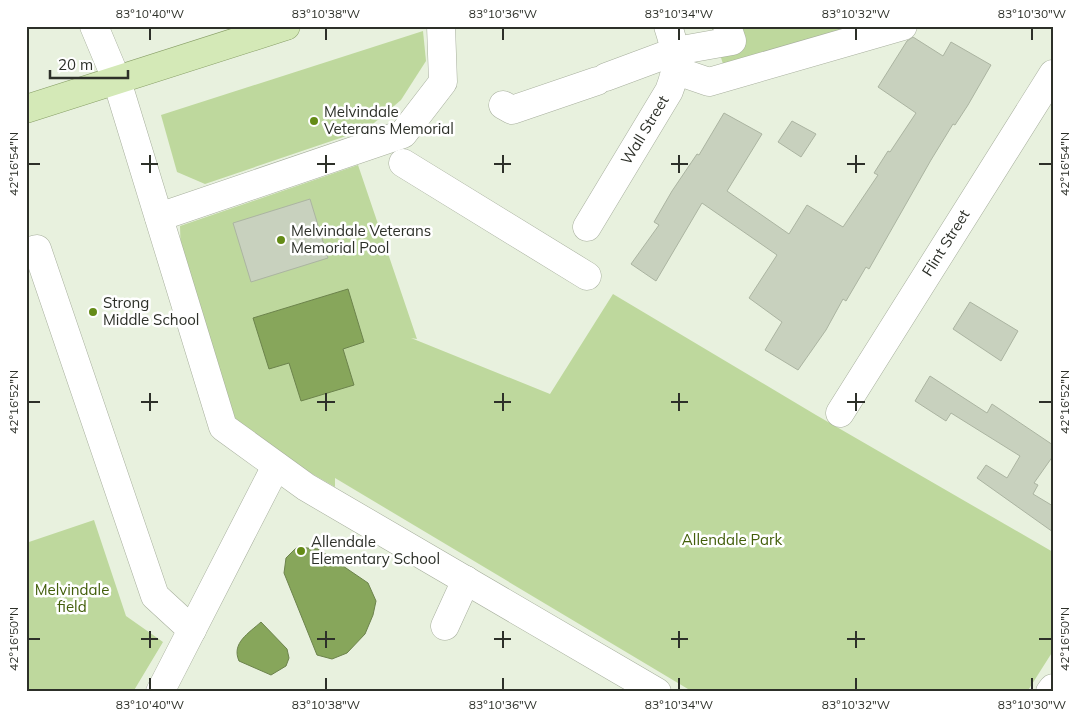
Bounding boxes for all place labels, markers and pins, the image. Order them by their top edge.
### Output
place label: Melvindale Veterans Memorial [324,102,454,138]
marker: Melvindale Veterans Memorial [308,115,320,127]
place label: Melvindale Veterans Memorial Pool [291,221,431,257]
marker: Melvindale Veterans Memorial Pool [275,234,287,246]
place label: Strong Middle School [103,293,199,329]
marker: Strong Middle School [87,306,99,318]
place label: Allendale Elementary School [311,532,440,568]
marker: Allendale Elementary School [295,545,307,557]

